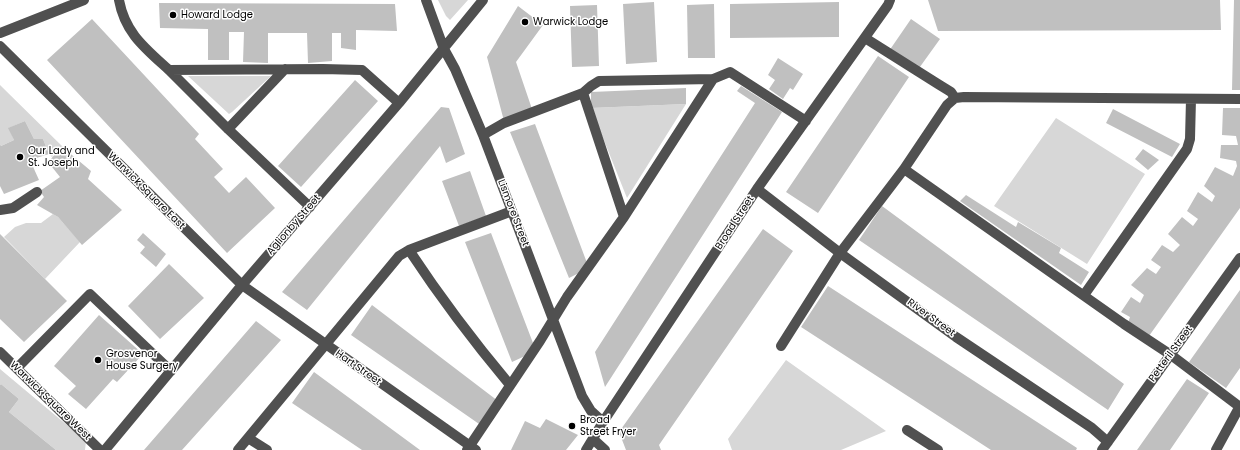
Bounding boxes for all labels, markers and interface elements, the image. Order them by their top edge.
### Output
place label: Howard Lodge [181,9,253,21]
marker: Howard Lodge [168,10,178,20]
place label: Warwick Lodge [533,16,608,28]
marker: Warwick Lodge [520,17,530,27]
place label: Our Lady and St. Joseph [28,145,95,168]
street label: Warwick Square East [105,150,187,232]
marker: Our Lady and St. Joseph [15,152,25,162]
street label: Lismore Street [495,178,531,248]
street label: Aglionby Street [265,193,323,257]
street label: Broad Street [713,194,757,252]
street label: River Street [905,297,957,339]
street label: Petteril Street [1147,324,1195,384]
place label: Grosvenor House Surgery [106,348,178,372]
street label: Hart Street [333,348,383,388]
marker: Grosvenor House Surgery [93,355,103,365]
street label: Warwick Square West [7,359,93,443]
place label: Broad Street Fryer [580,414,636,438]
marker: Broad Street Fryer [567,421,577,431]

